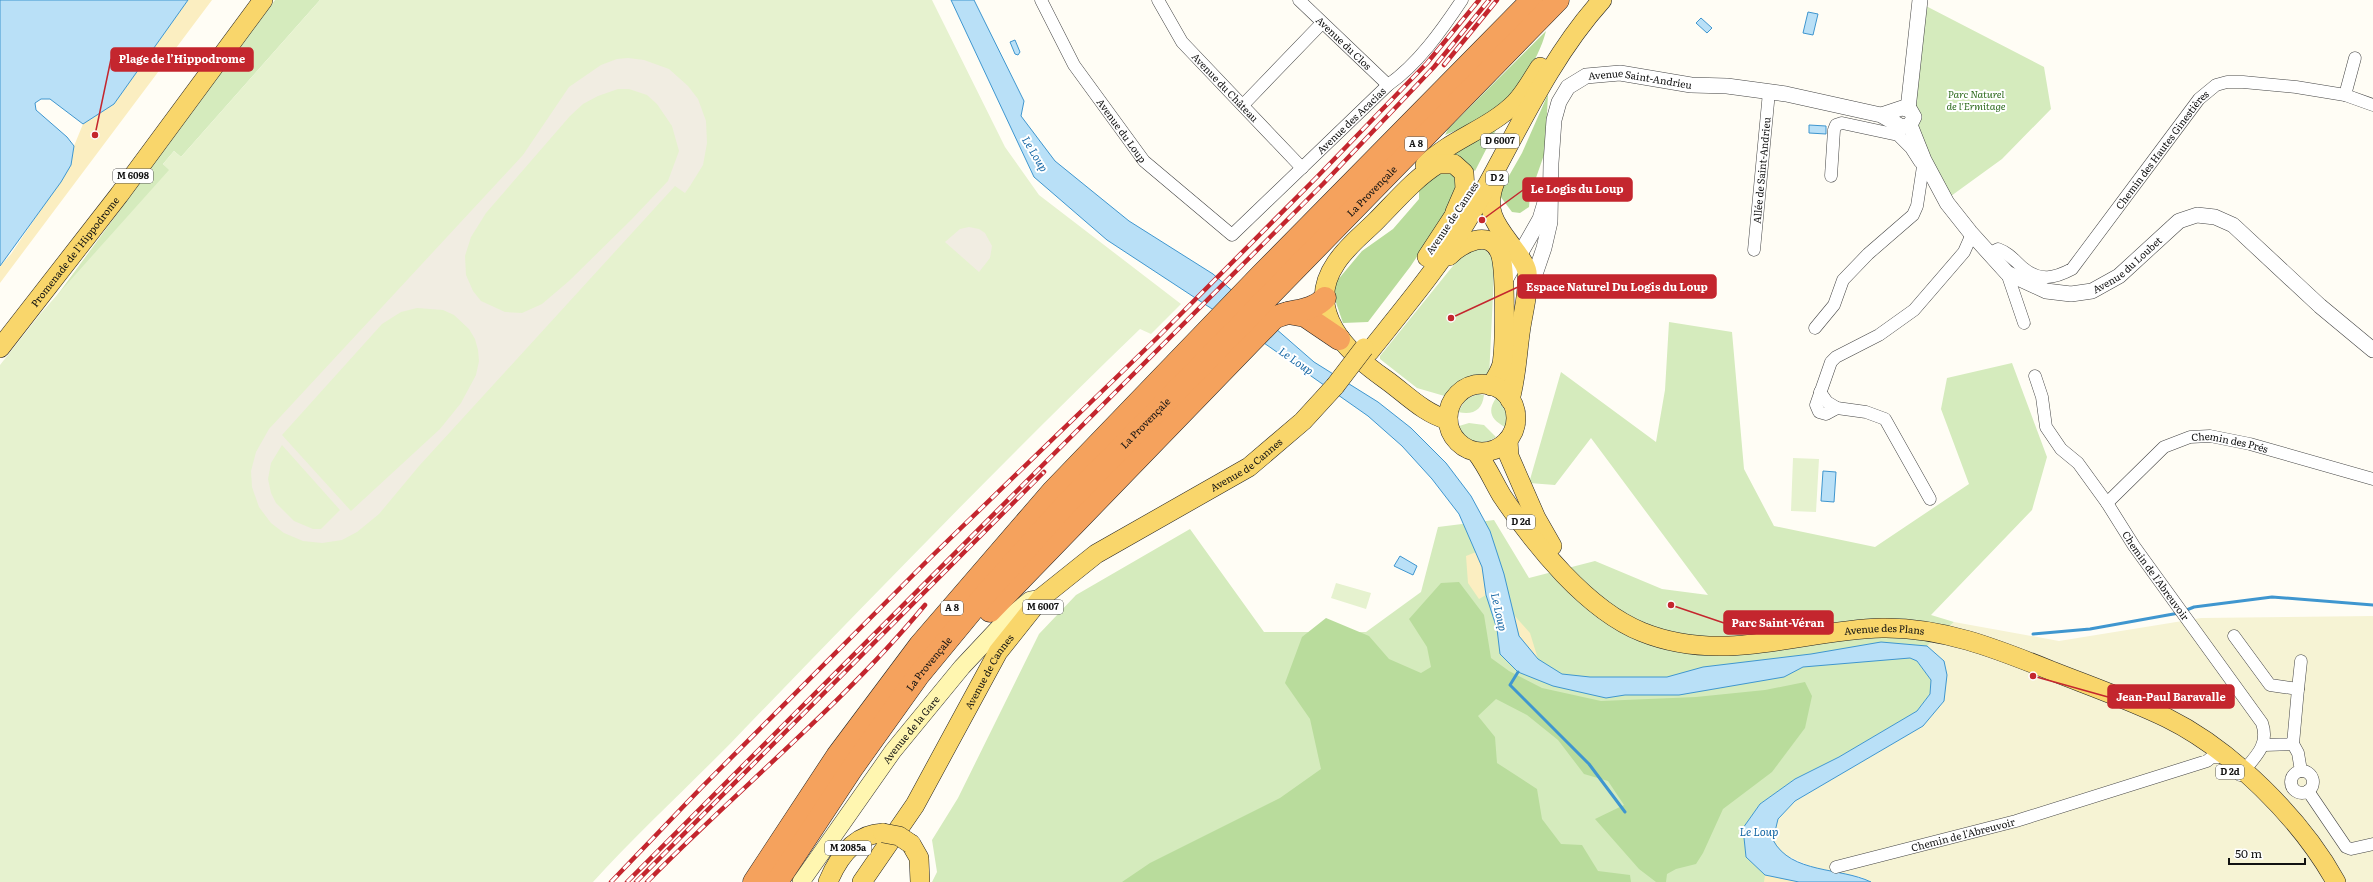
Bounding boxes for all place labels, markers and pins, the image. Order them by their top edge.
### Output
callout: Plage de l’Hippodrome [111,48,253,71]
callout: Le Logis du Loup [1523,178,1632,201]
callout: Espace Naturel Du Logis du Loup [1518,275,1716,298]
callout: Parc Saint-Véran [1724,611,1833,634]
callout: Jean-Paul Baravalle [2108,685,2234,708]

